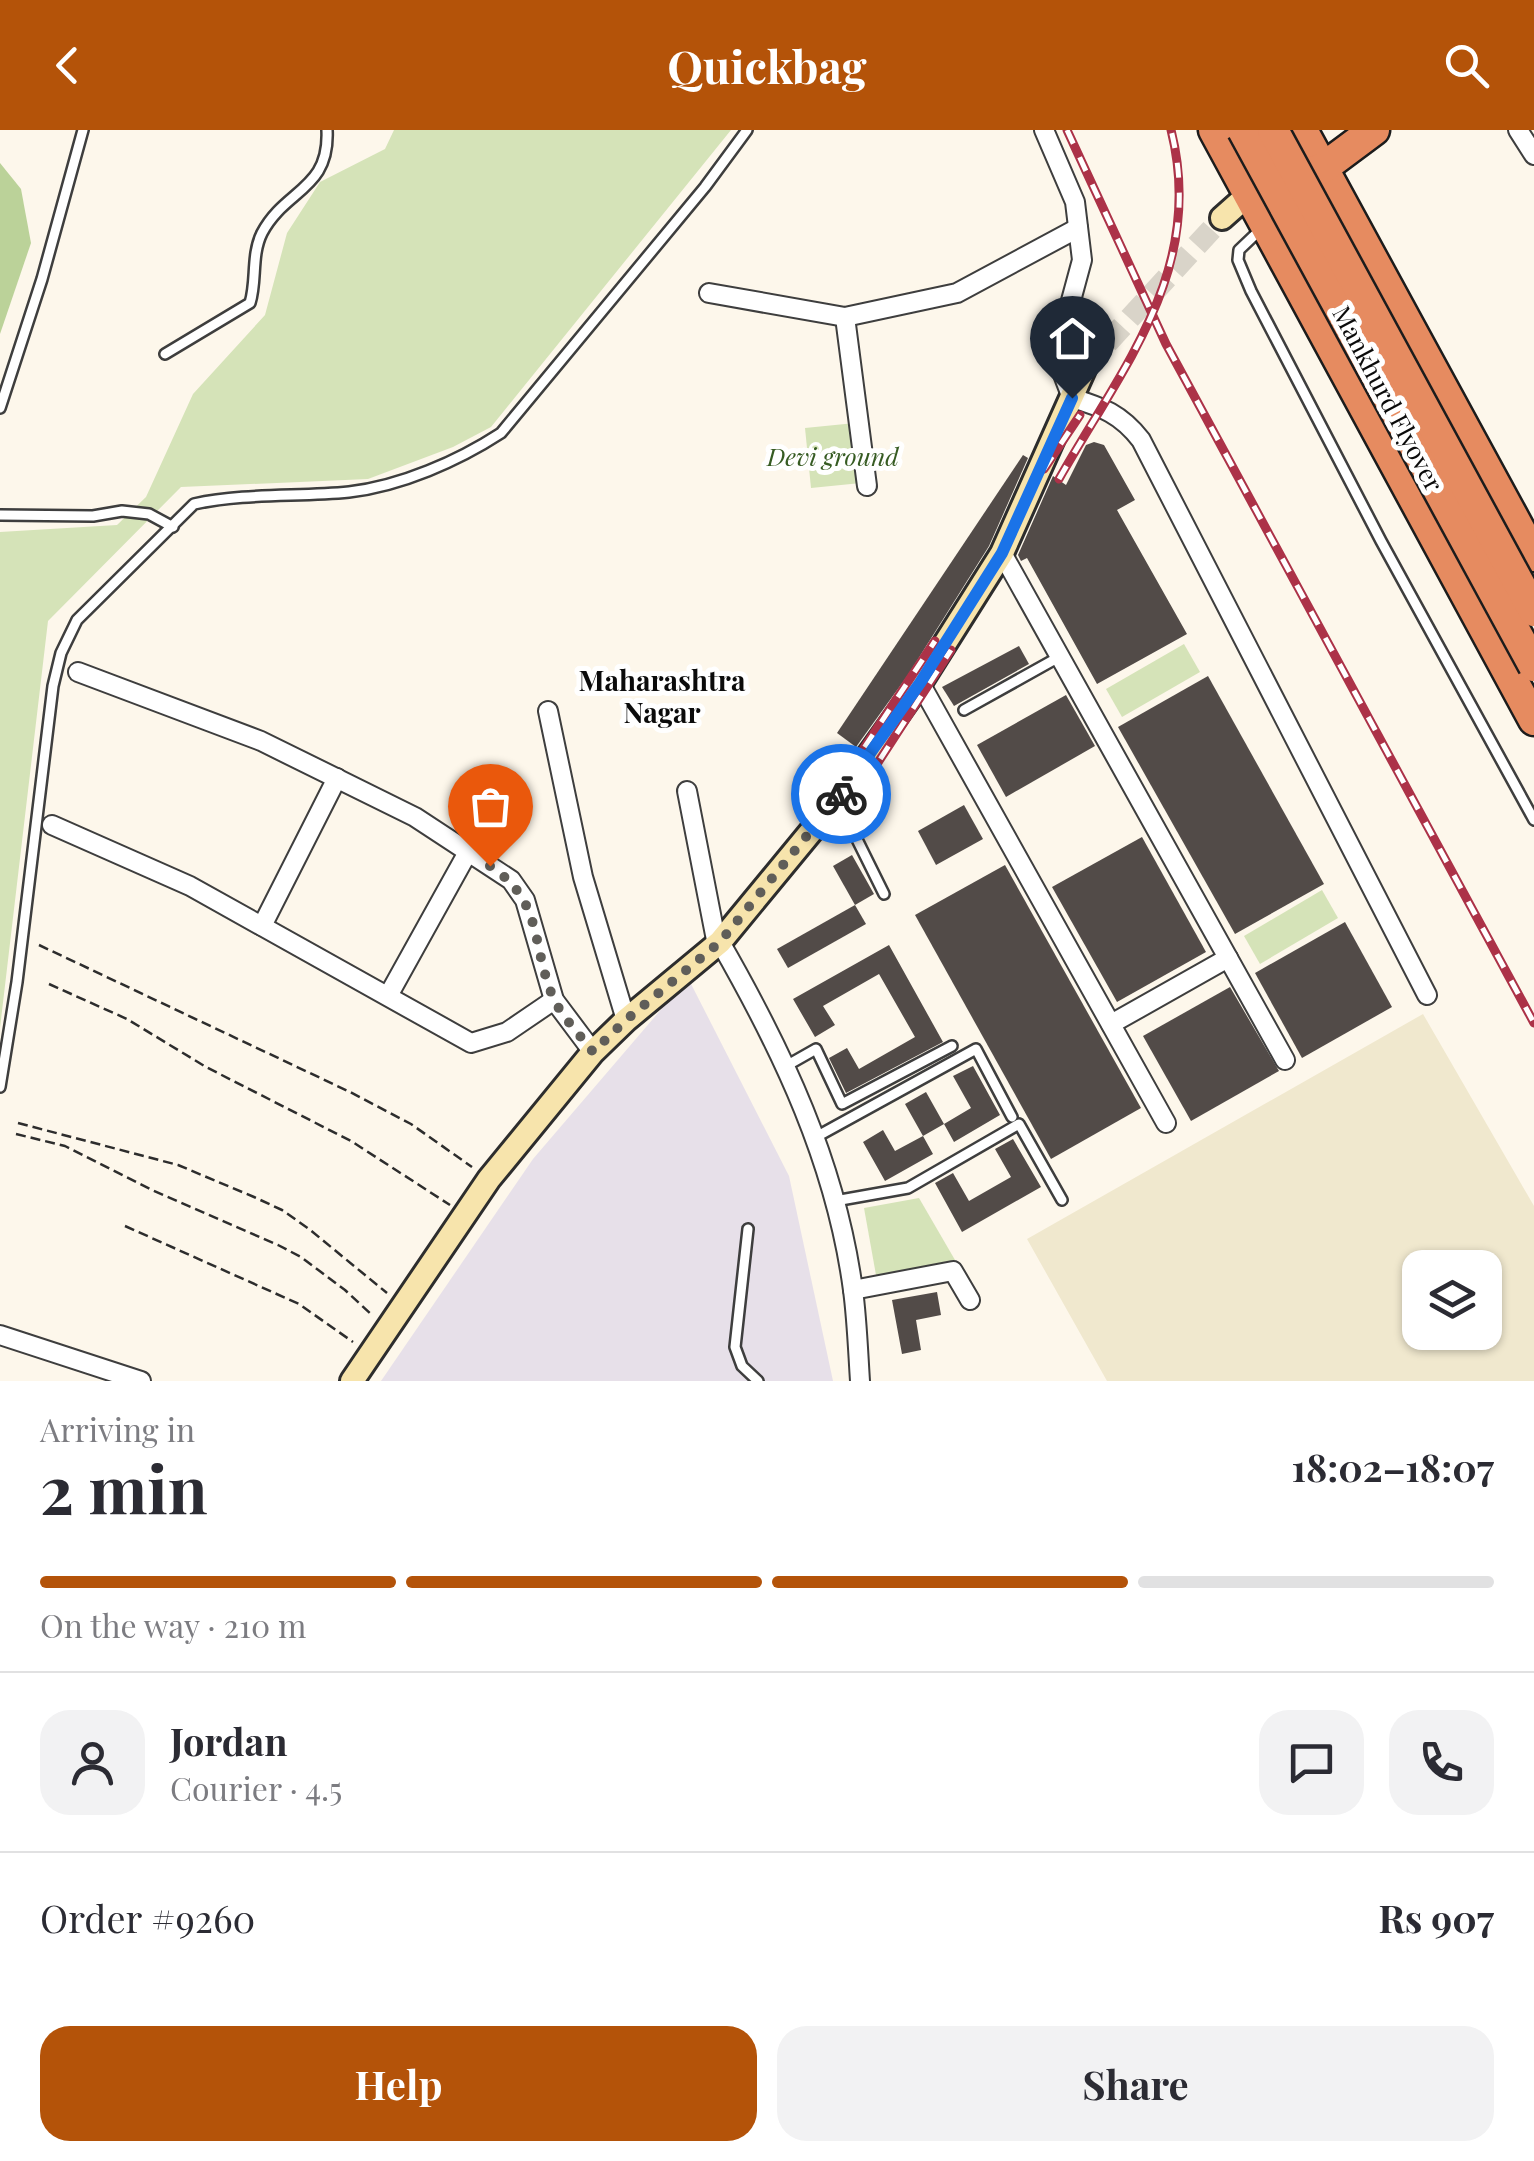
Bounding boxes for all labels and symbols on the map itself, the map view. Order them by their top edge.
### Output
pin [1030,296,1115,399]
street label: Mankhurd Flyover [1326,300,1452,496]
park label: Devi ground [766,439,900,472]
district label: Maharashtra Nagar [579,661,746,730]
courier [791,744,891,844]
pin [448,764,533,867]

